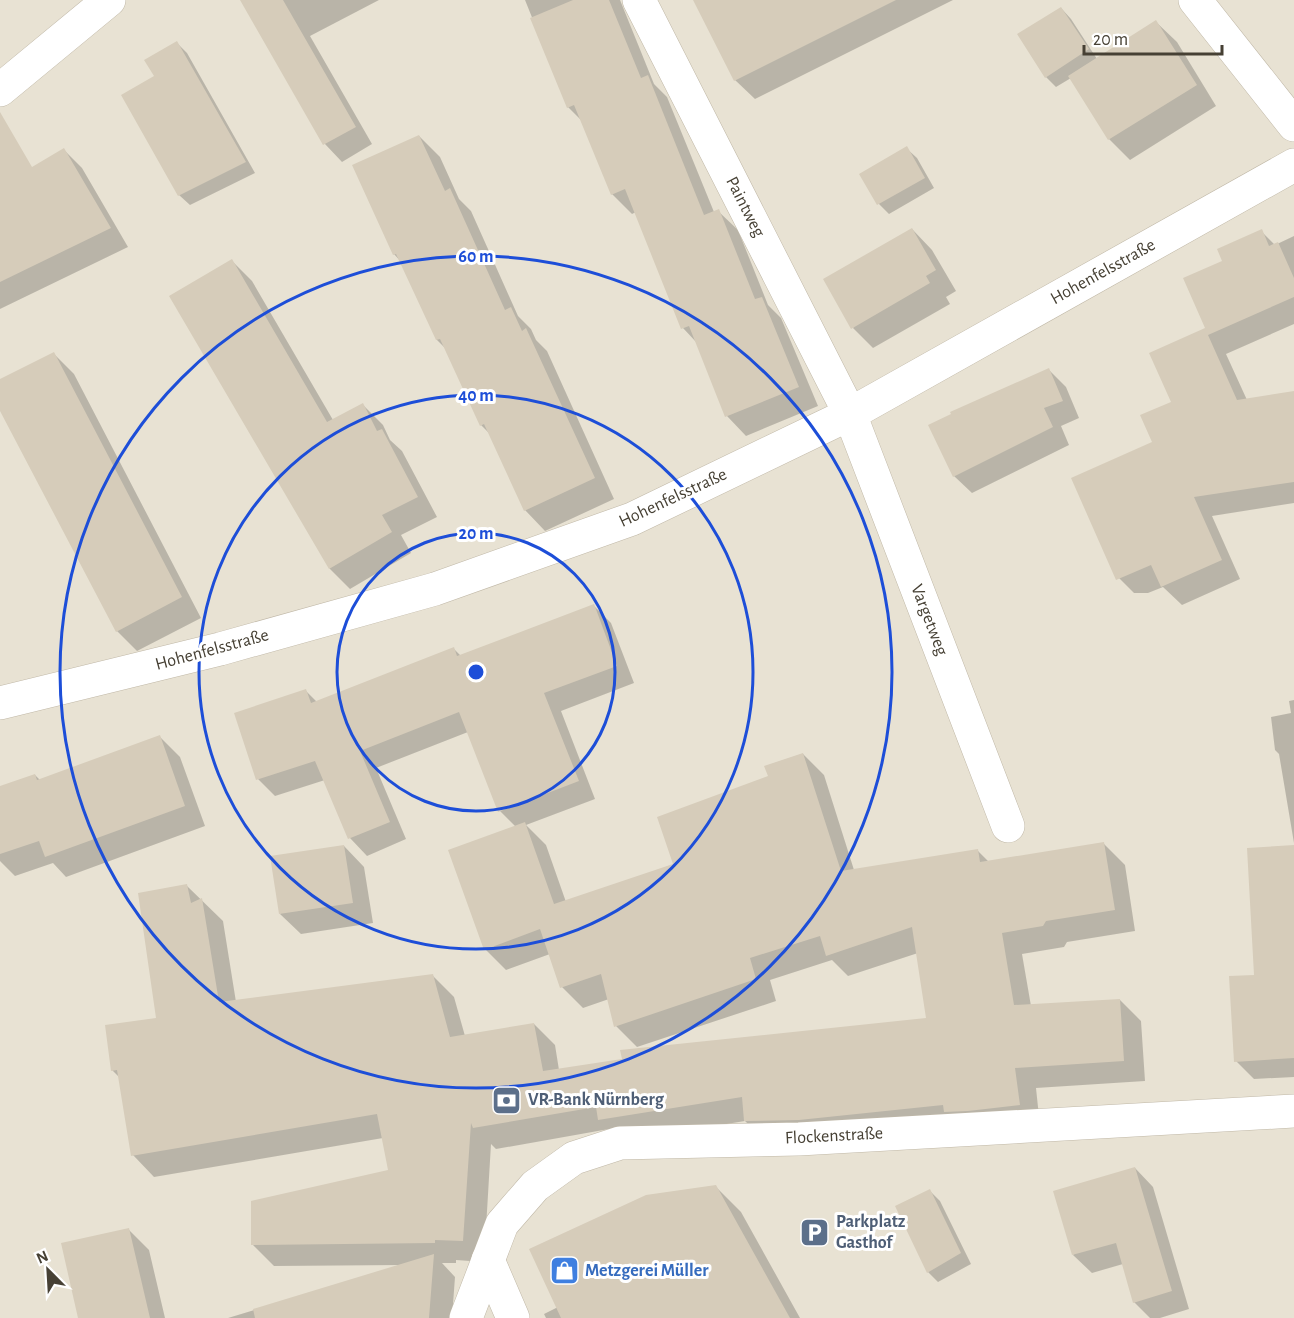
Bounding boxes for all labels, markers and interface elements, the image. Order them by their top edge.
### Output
scale bar [1084,18,1222,56]
text: 20 m [1093,31,1128,49]
street label: Paintweg [722,174,768,240]
street label: Hohenfelsstraße [1048,236,1158,308]
text: 60 m [458,248,494,266]
text: 40 m [458,387,494,405]
street label: Hohenfelsstraße [616,465,730,531]
text: 20 m [458,525,494,543]
street label: Vargetweg [907,582,951,658]
street label: Hohenfelsstraße [153,626,271,674]
centre of rings [466,662,486,682]
bank icon: VR-Bank Nürnberg [491,1084,523,1116]
place label: VR-Bank Nürnberg [528,1091,665,1109]
street label: Flockenstraße [785,1124,883,1148]
place label: Parkplatz Gasthof [836,1213,906,1252]
parking icon: Parkplatz Gasthof [799,1216,831,1248]
north arrow [18,1240,78,1300]
text: N [34,1248,51,1267]
shop icon: Metzgerei Müller [548,1255,580,1287]
place label: Metzgerei Müller [585,1262,709,1280]

